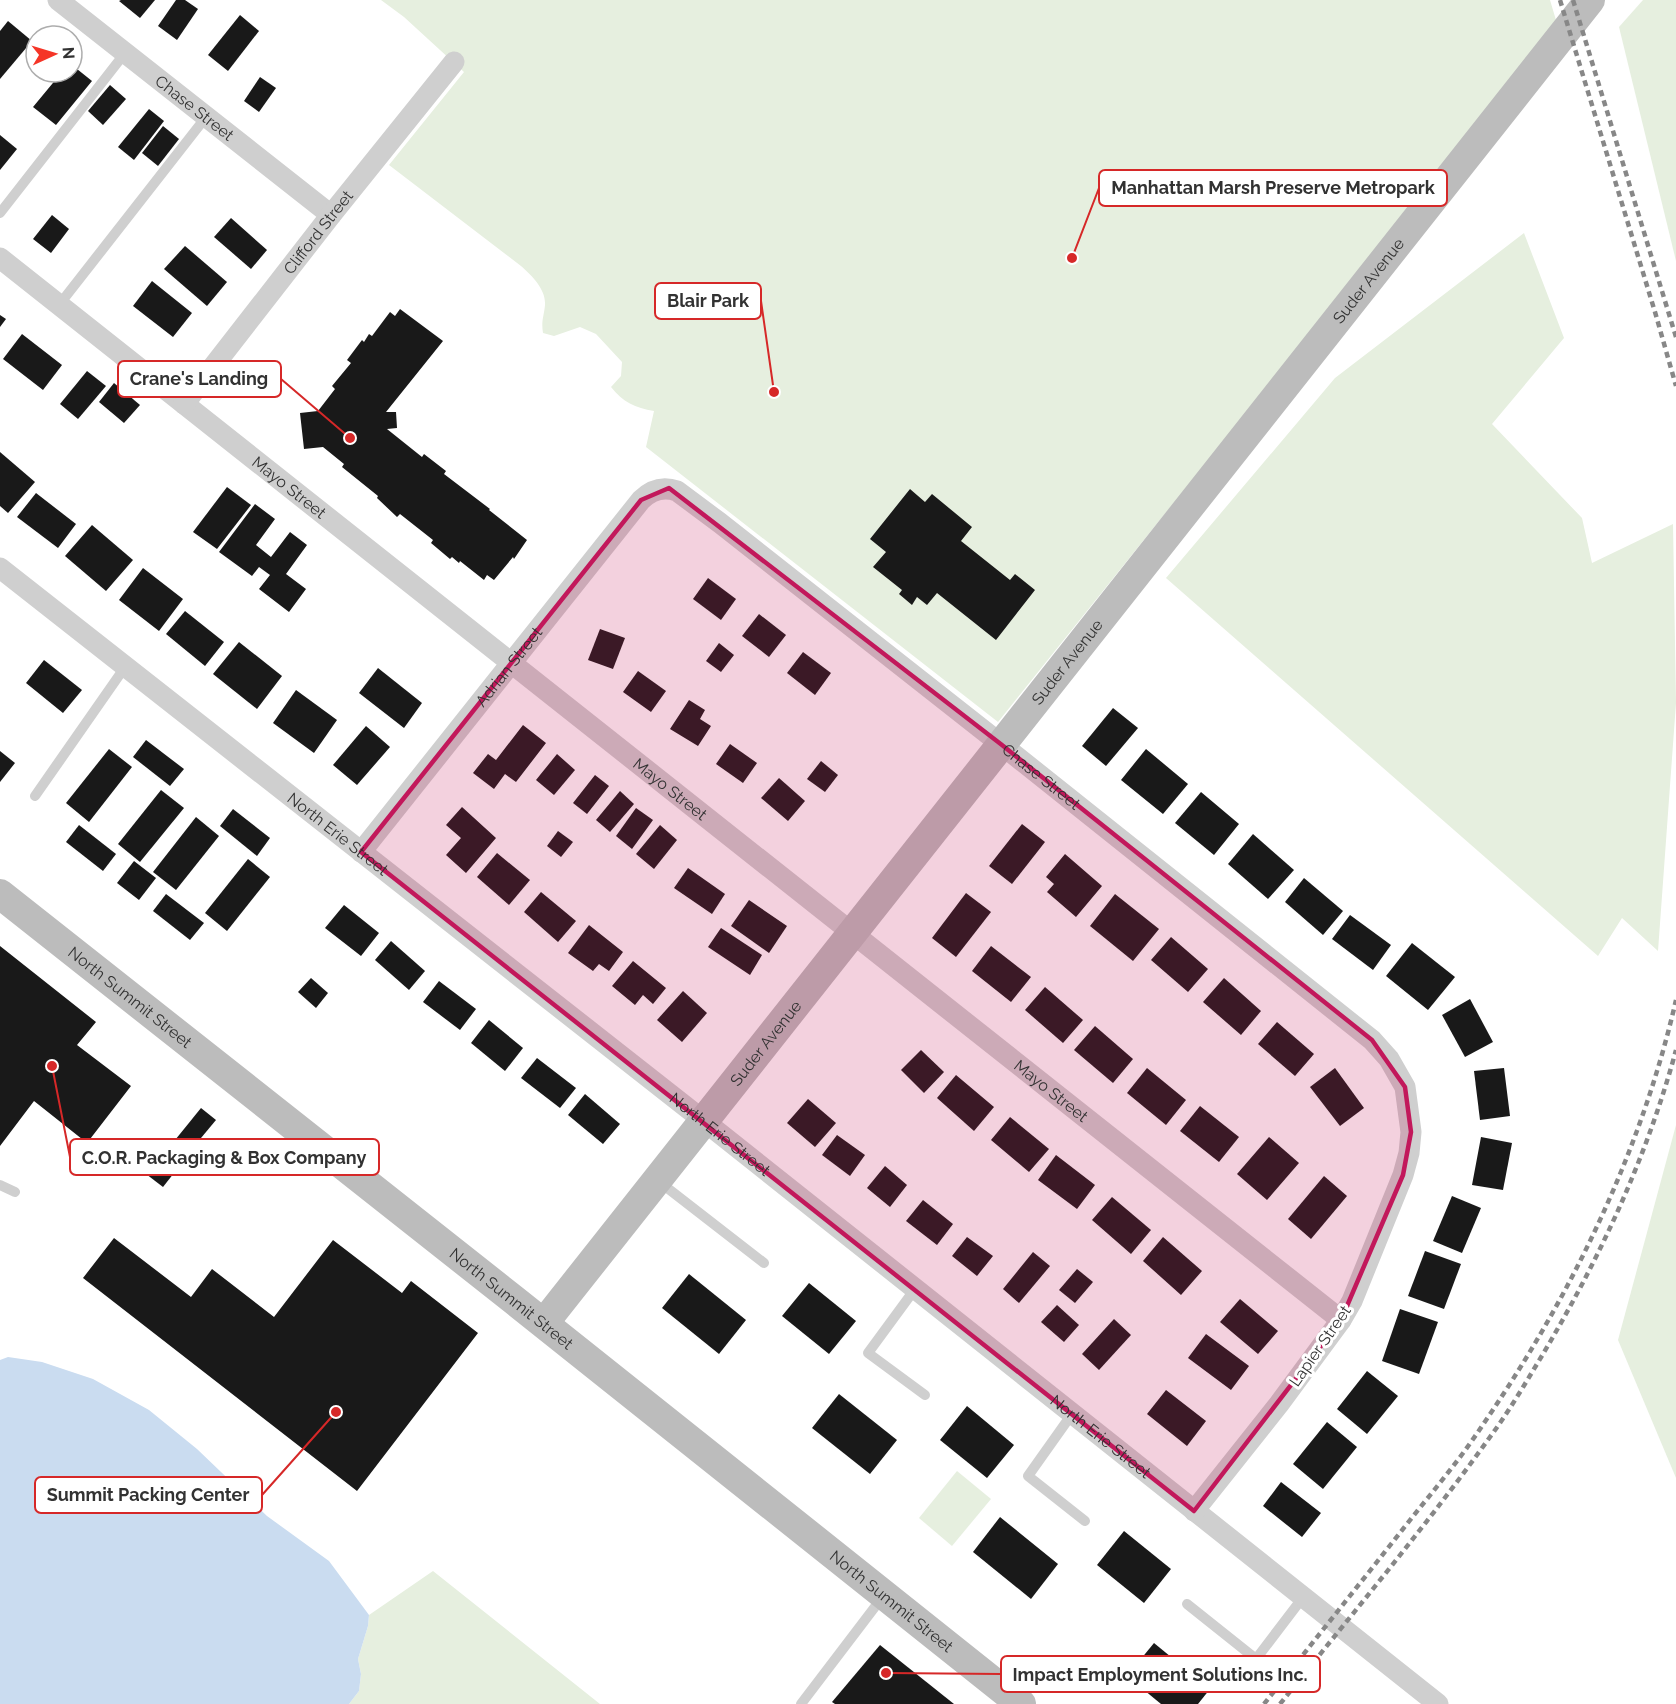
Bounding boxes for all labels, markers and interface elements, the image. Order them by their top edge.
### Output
north arrow [24,24,84,84]
text: N [59,46,78,60]
street label: Chase Street [152,71,238,145]
callout: Manhattan Marsh Preserve Metropark [1099,170,1447,206]
text: Manhattan Marsh Preserve Metropark [1111,177,1436,198]
street label: Clifford Street [279,186,357,278]
street label: Suder Avenue [1329,234,1408,327]
callout: Blair Park [655,283,761,319]
text: Blair Park [667,290,750,311]
callout: Crane's Landing [118,361,281,397]
text: Crane's Landing [130,368,268,389]
street label: Mayo Street [249,452,330,523]
street label: Suder Avenue [1027,615,1106,708]
street label: Adrian Street [471,622,546,710]
street label: Chase Street [998,739,1085,814]
street label: Mayo Street [630,754,711,824]
street label: North Erie Street [284,788,393,879]
street label: North Summit Street [65,942,196,1052]
street label: Suder Avenue [726,996,805,1089]
street label: Mayo Street [1011,1056,1092,1126]
street label: North Erie Street [666,1088,775,1180]
callout: C.O.R. Packaging & Box Company [70,1139,379,1175]
text: C.O.R. Packaging & Box Company [82,1147,366,1168]
street label: North Summit Street [446,1244,578,1353]
street label: Lapier Street [1285,1301,1355,1390]
street label: North Erie Street [1047,1391,1155,1482]
callout: Summit Packing Center [35,1477,262,1513]
text: Summit Packing Center [47,1484,249,1505]
street label: North Summit Street [826,1546,958,1656]
callout: Impact Employment Solutions Inc. [1001,1656,1320,1692]
text: Impact Employment Solutions Inc. [1012,1664,1308,1685]

